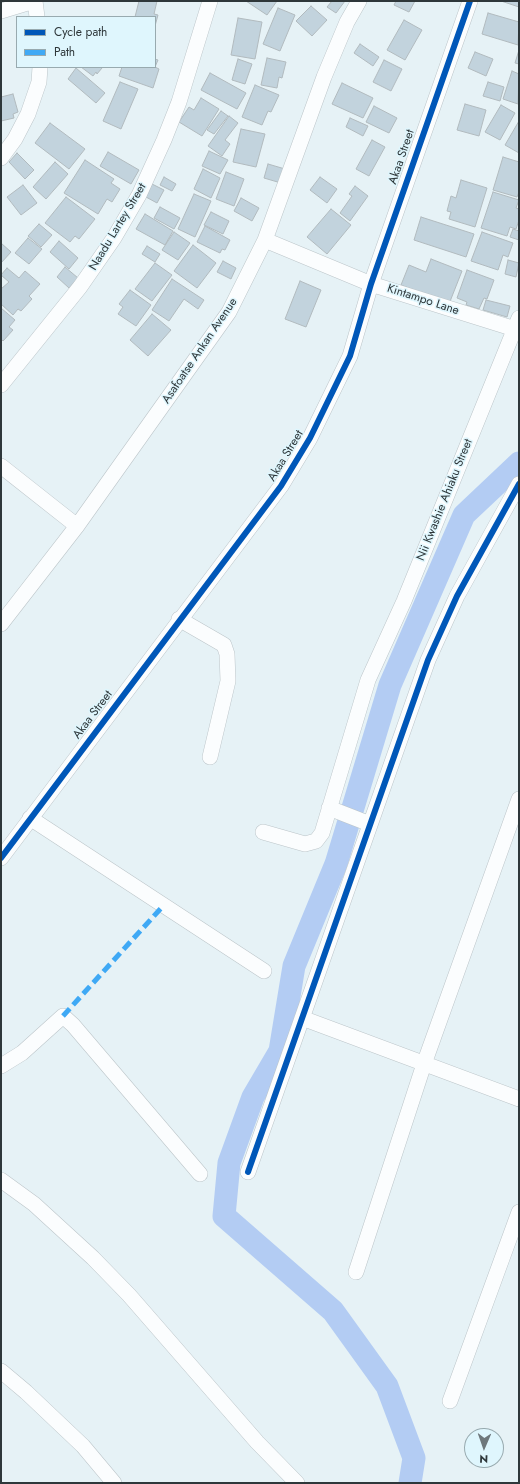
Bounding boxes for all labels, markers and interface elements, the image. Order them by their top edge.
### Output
legend [16,16,156,68]
text: Cycle path [54,23,107,41]
text: Path [54,43,75,61]
street label: Akaa Street [386,128,418,186]
street label: Naadu Lartey Street [86,181,150,273]
street label: Kintampo Lane [385,282,461,318]
street label: Asafoatse Ankan Avenue [159,295,241,407]
street label: Akaa Street [265,428,307,484]
street label: Nii Kwashie Ahiaku Street [414,437,476,563]
street label: Akaa Street [70,688,116,742]
north arrow [464,1428,504,1468]
text: N [479,1451,488,1467]

